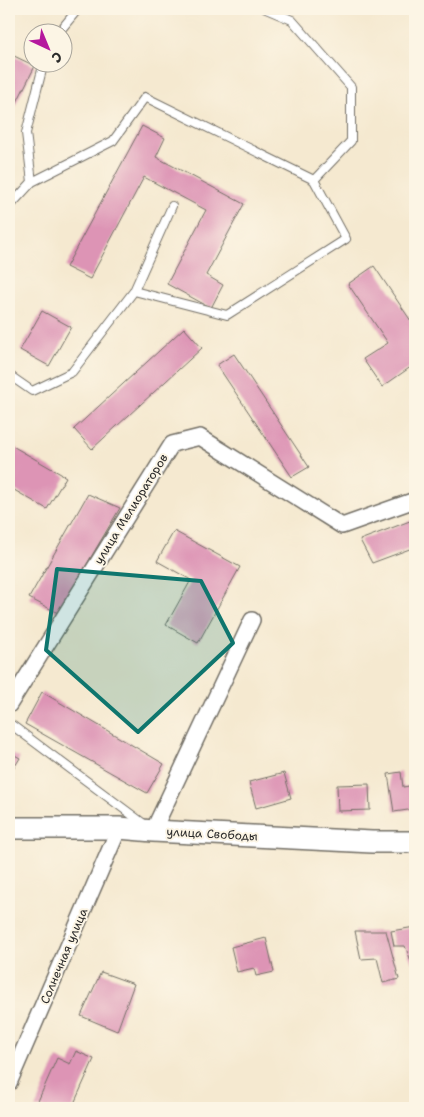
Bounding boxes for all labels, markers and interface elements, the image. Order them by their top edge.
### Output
north arrow [22,22,72,72]
text: С [48,48,66,67]
street label: улица Мелиораторов [90,451,172,567]
street label: улица Свободы [166,824,258,844]
street label: Солнечная улица [37,905,92,1006]

